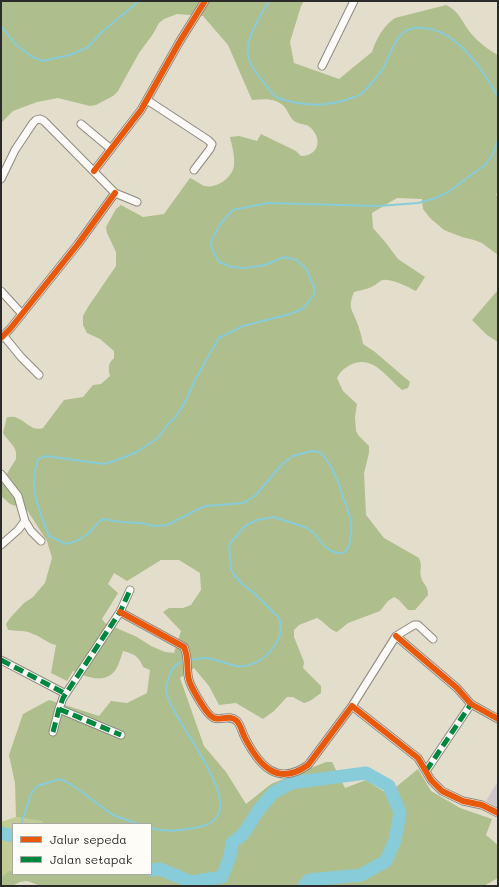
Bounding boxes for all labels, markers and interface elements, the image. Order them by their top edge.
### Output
legend [12,823,152,875]
text: Jalur sepeda [50,831,127,847]
text: Jalan setapak [50,851,132,867]

